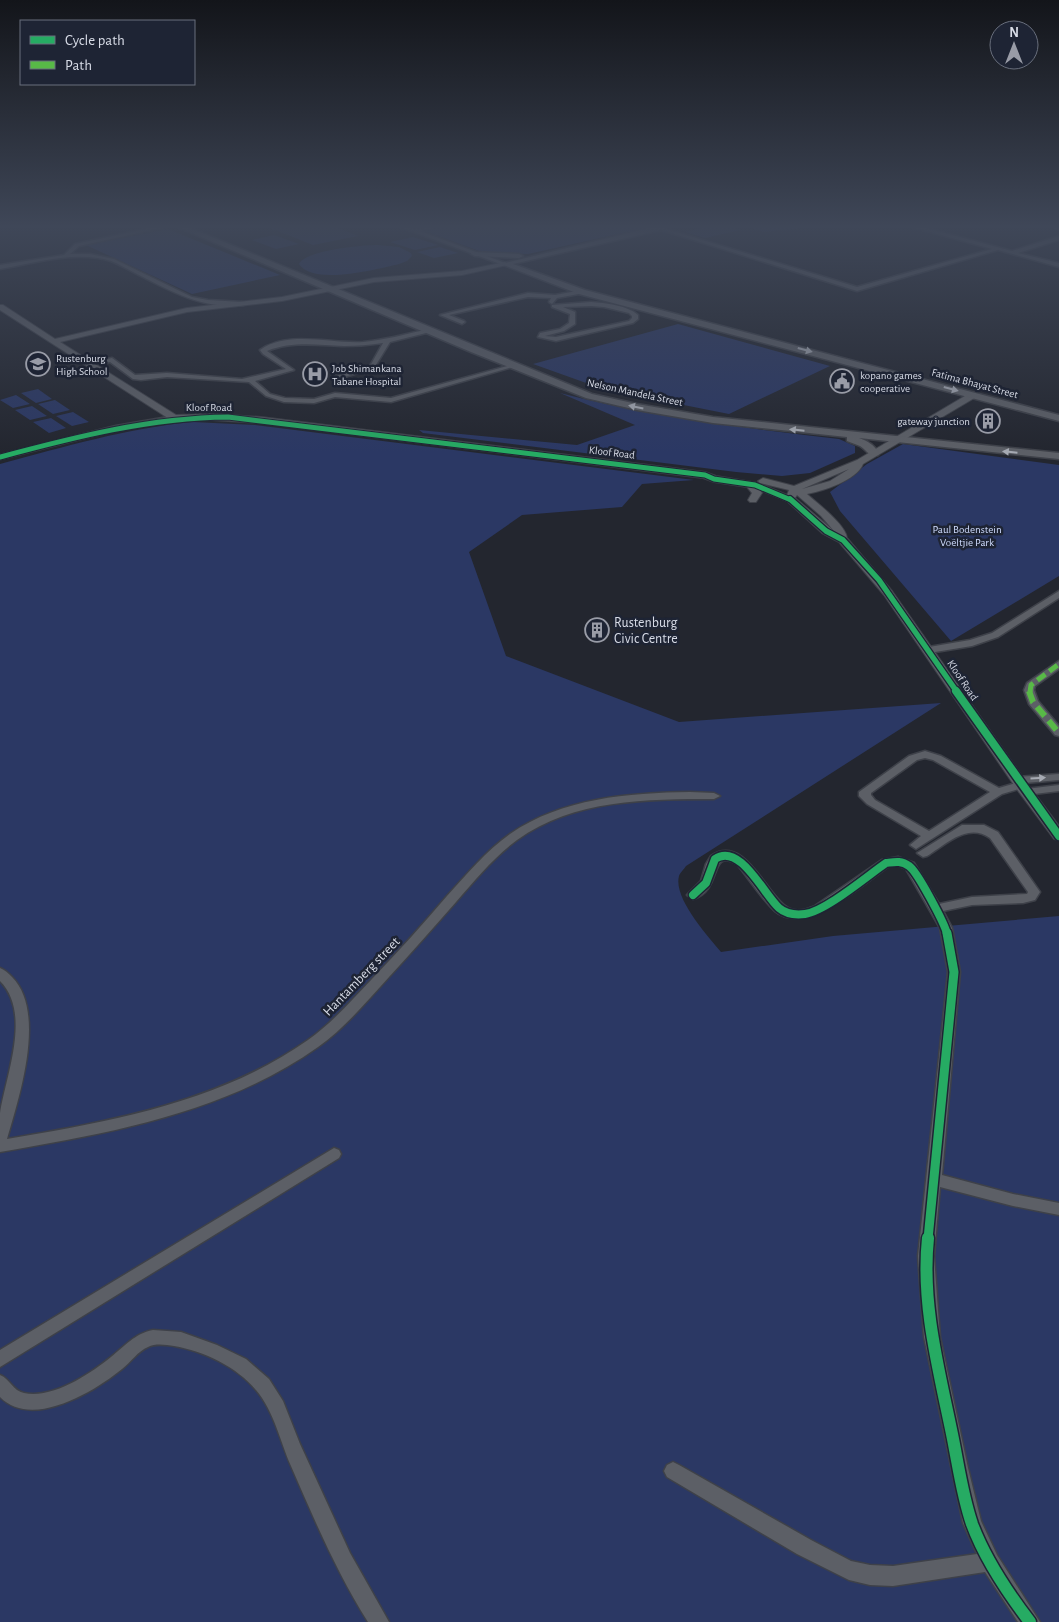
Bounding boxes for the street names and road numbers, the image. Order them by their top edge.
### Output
street label: Fatima Bhayat Street [931,367,1020,400]
street label: Nelson Mandela Street [586,377,684,408]
street label: Kloof Road [186,402,232,413]
street label: Kloof Road [588,444,636,461]
street label: Kloof Road [945,658,980,703]
street label: Hantamberg street [321,934,403,1019]

